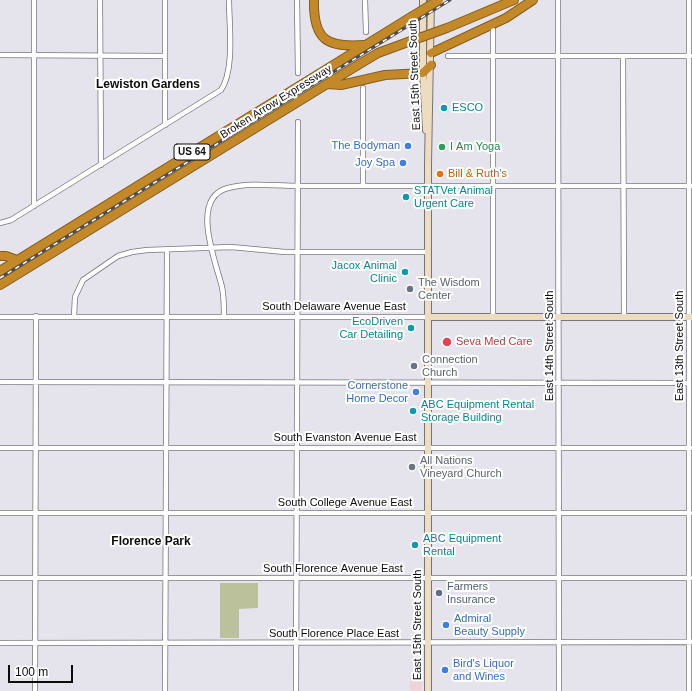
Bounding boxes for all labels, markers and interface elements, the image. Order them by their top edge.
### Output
street label: East 15th Street South [406,19,424,131]
street label: Broken Arrow Expressway [218,62,334,142]
district label: Lewiston Gardens [96,78,200,92]
place label: ESCO [452,101,483,115]
marker: ESCO [439,103,449,113]
place label: The Bodyman [332,139,400,153]
place label: I Am Yoga [450,140,500,154]
marker: The Bodyman [403,141,413,151]
marker: I Am Yoga [437,142,447,152]
road number: US 64 [174,144,210,160]
place label: Joy Spa [355,156,395,170]
marker: Joy Spa [398,158,408,168]
place label: Bill & Ruth's [448,167,507,181]
marker: Bill & Ruth's [435,169,445,179]
place label: STATVet Animal Urgent Care [414,184,493,210]
marker: STATVet Animal Urgent Care [401,192,411,202]
place label: Jacox Animal Clinic [332,259,397,285]
marker: Jacox Animal Clinic [400,267,410,277]
place label: The Wisdom Center [418,276,480,302]
marker: The Wisdom Center [405,284,415,294]
street label: East 14th Street South [543,291,557,401]
street label: East 13th Street South [673,291,687,401]
street label: South Delaware Avenue East [262,300,406,314]
place label: EcoDriven Car Detailing [339,315,403,341]
marker: EcoDriven Car Detailing [406,323,416,333]
place label: Seva Med Care [456,335,532,349]
marker: Seva Med Care [441,336,453,348]
place label: Connection Church [422,353,478,379]
marker: Connection Church [409,361,419,371]
place label: Cornerstone Home Decor [346,379,408,405]
marker: Cornerstone Home Decor [411,387,421,397]
place label: ABC Equipment Rental Storage Building [421,398,534,424]
marker: ABC Equipment Rental Storage Building [408,406,418,416]
street label: South Evanston Avenue East [274,431,416,445]
place label: All Nations Vineyard Church [420,454,502,480]
marker: All Nations Vineyard Church [407,462,417,472]
street label: South College Avenue East [278,496,412,510]
place label: ABC Equipment Rental [423,532,501,558]
district label: Florence Park [111,535,191,549]
marker: ABC Equipment Rental [410,540,420,550]
street label: South Florence Avenue East [263,562,403,576]
street label: East 15th Street South [411,570,425,680]
place label: Farmers Insurance [447,580,495,606]
marker: Farmers Insurance [434,588,444,598]
place label: Admiral Beauty Supply [454,612,525,638]
marker: Admiral Beauty Supply [441,620,451,630]
street label: South Florence Place East [269,627,399,641]
scale bar [10,657,75,683]
place label: Bird's Liquor and Wines [453,657,514,683]
text: 100 m [15,665,48,679]
marker: Bird's Liquor and Wines [440,665,450,675]

